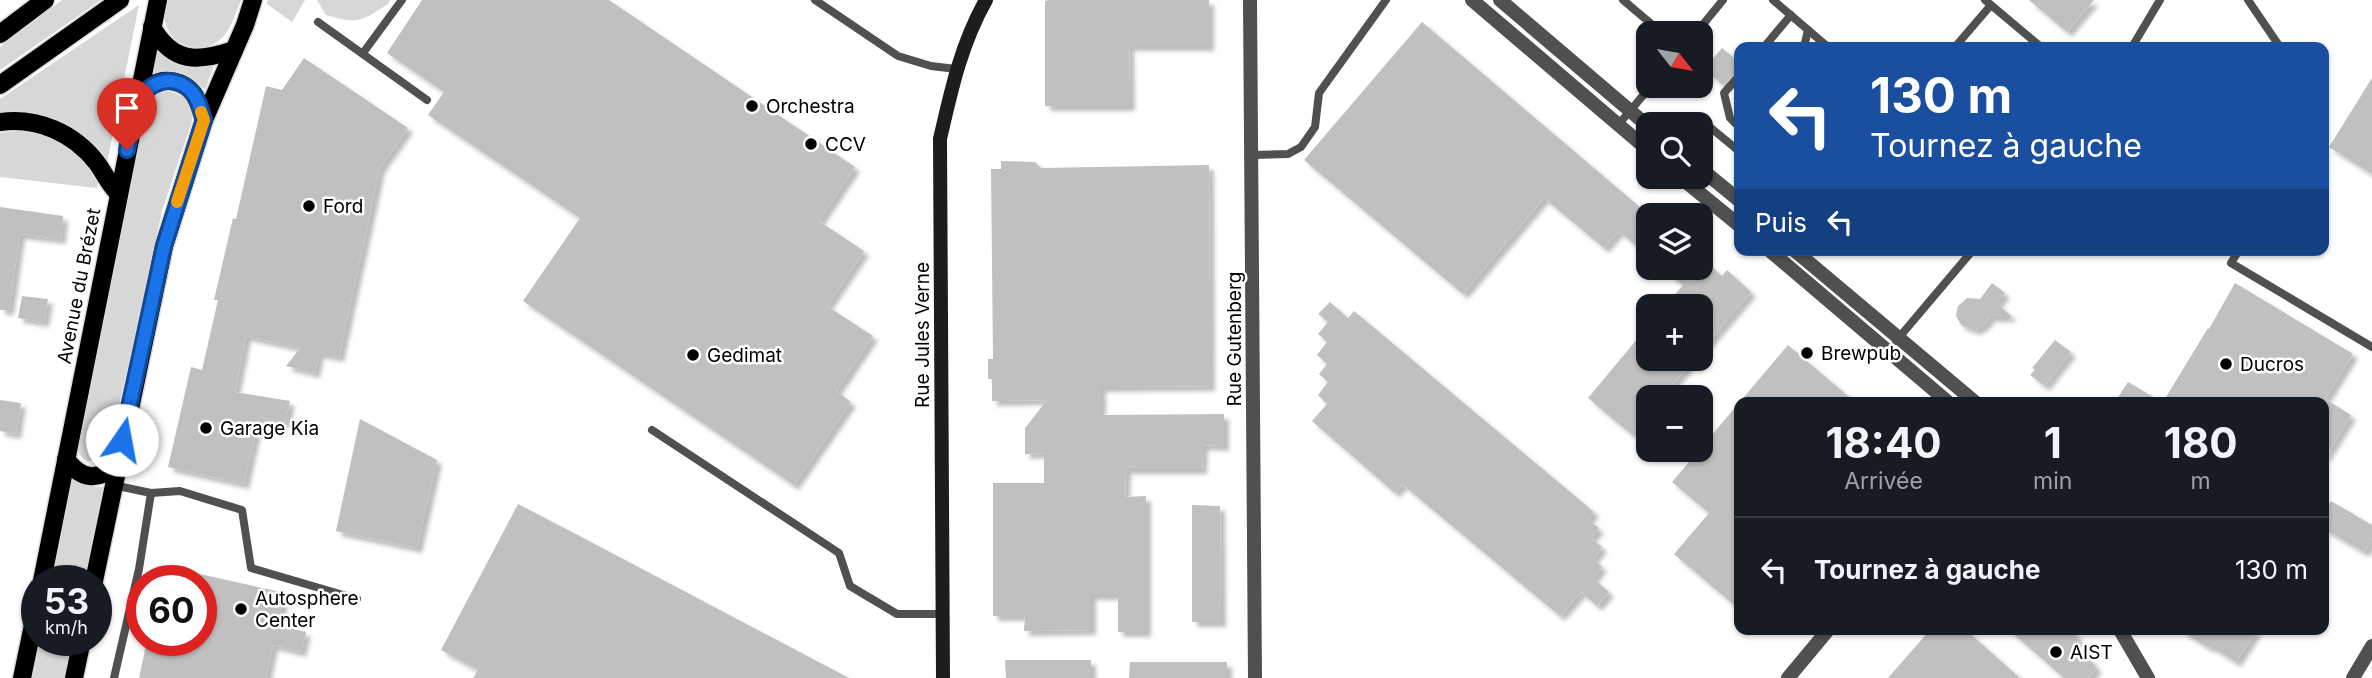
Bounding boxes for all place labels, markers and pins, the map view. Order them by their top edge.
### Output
pin [97,78,157,150]
place label: Orchestra [766,95,855,118]
marker: Orchestra [744,98,760,114]
place label: CCV [825,133,866,156]
marker: CCV [803,136,819,152]
place label: Ford [323,195,363,218]
marker: Ford [301,198,317,214]
place label: Brewpub [1821,342,1901,365]
place label: Gedimat [707,344,782,367]
marker: Brewpub [1799,345,1815,361]
marker: Gedimat [685,347,701,363]
place label: Ducros [2240,353,2304,376]
marker: Ducros [2218,356,2234,372]
place label: Garage Kia [220,417,319,440]
marker: Garage Kia [198,420,214,436]
place label: Autosphere Center [255,587,359,632]
marker: Autosphere Center [233,601,249,617]
place label: AIST [2070,641,2113,664]
marker: AIST [2048,644,2064,660]

